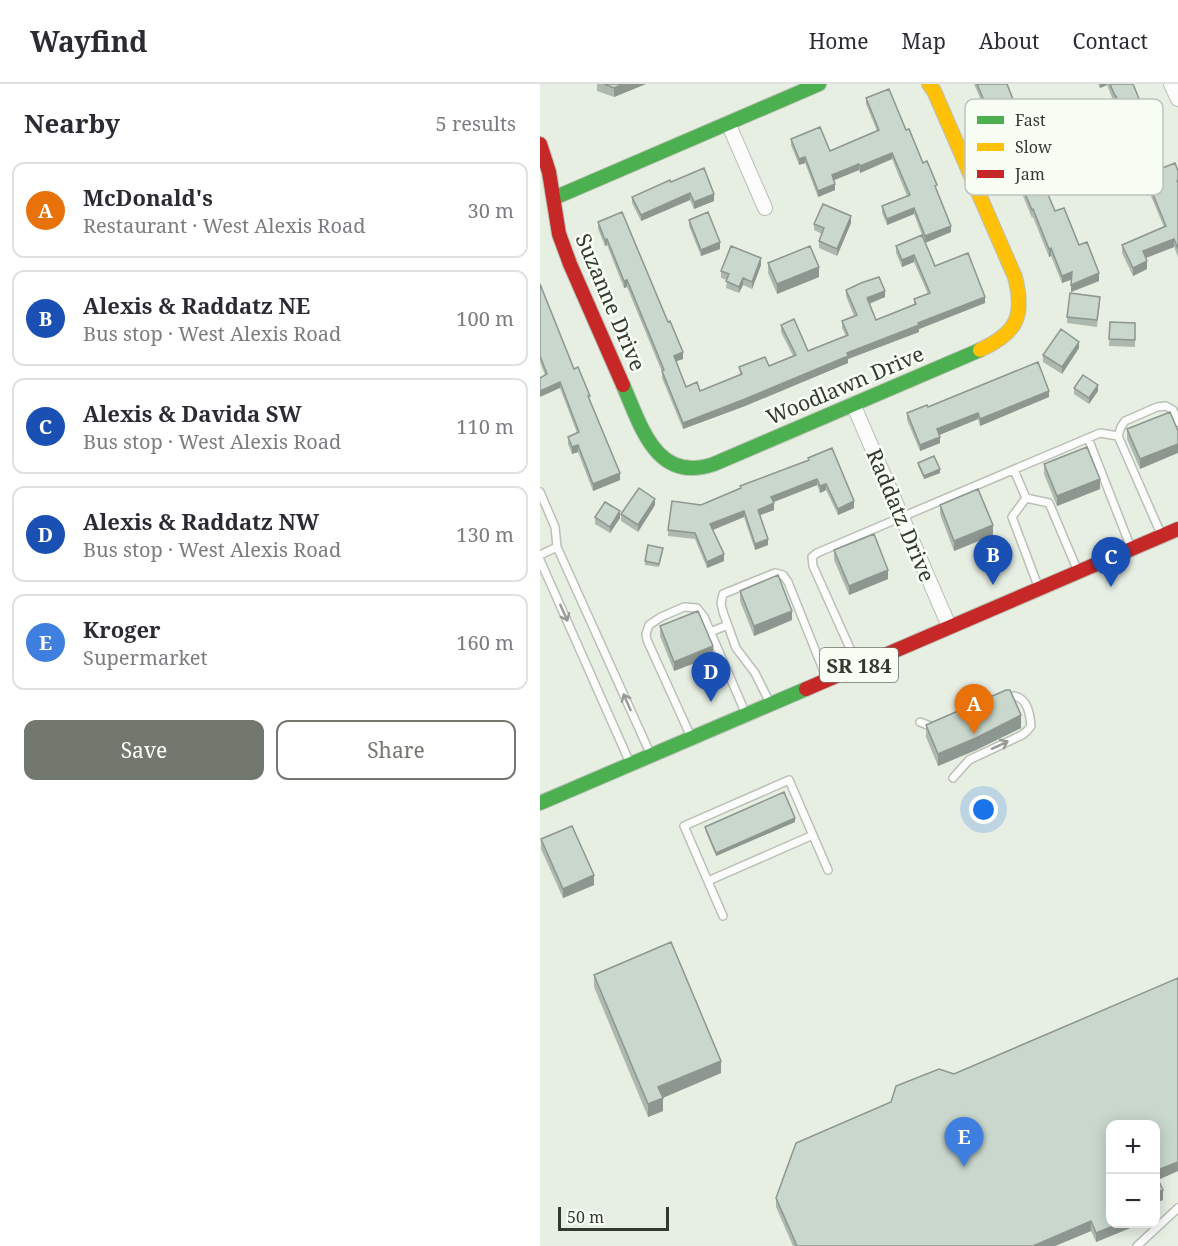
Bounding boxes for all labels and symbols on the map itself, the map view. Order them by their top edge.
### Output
legend [965,99,1163,195]
text: Fast [1015,109,1046,131]
text: Slow [1015,136,1052,158]
text: Jam [1014,163,1045,185]
street label: Suzanne Drive [570,229,652,375]
street label: Woodlawn Drive [762,339,928,431]
street label: Raddatz Drive [860,444,942,586]
pin: B [974,536,1012,585]
pin: C [1092,538,1130,587]
one-way arrow [558,604,570,622]
road number: SR 184 [820,648,898,682]
pin: D [692,652,730,702]
pin: A [954,684,994,734]
one-way arrow [620,693,631,711]
one-way arrow [990,738,1008,750]
your location [969,795,998,824]
pin: E [944,1118,984,1167]
scale bar [558,1204,669,1232]

